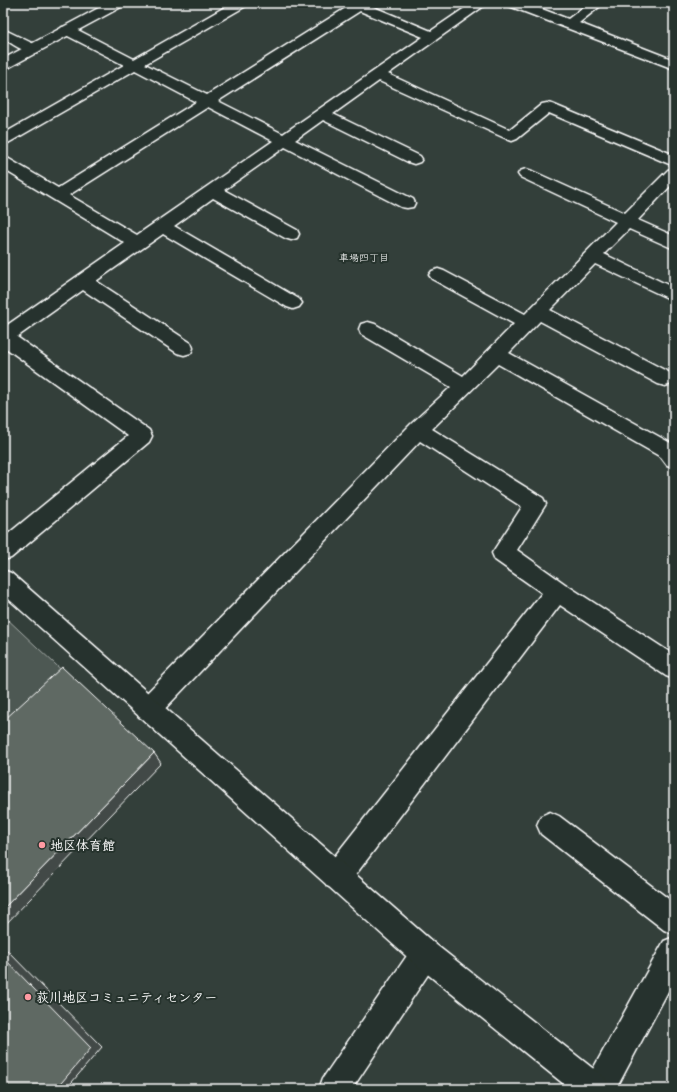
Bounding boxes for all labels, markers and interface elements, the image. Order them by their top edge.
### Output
district label: 車場四丁目 [339,250,389,264]
place label: 地区体育館 [50,836,115,853]
marker: 地区体育館 [37,840,47,850]
place label: 荻川地区コミュニティセンター [36,988,217,1005]
marker: 荻川地区コミュニティセンター [23,992,33,1002]

